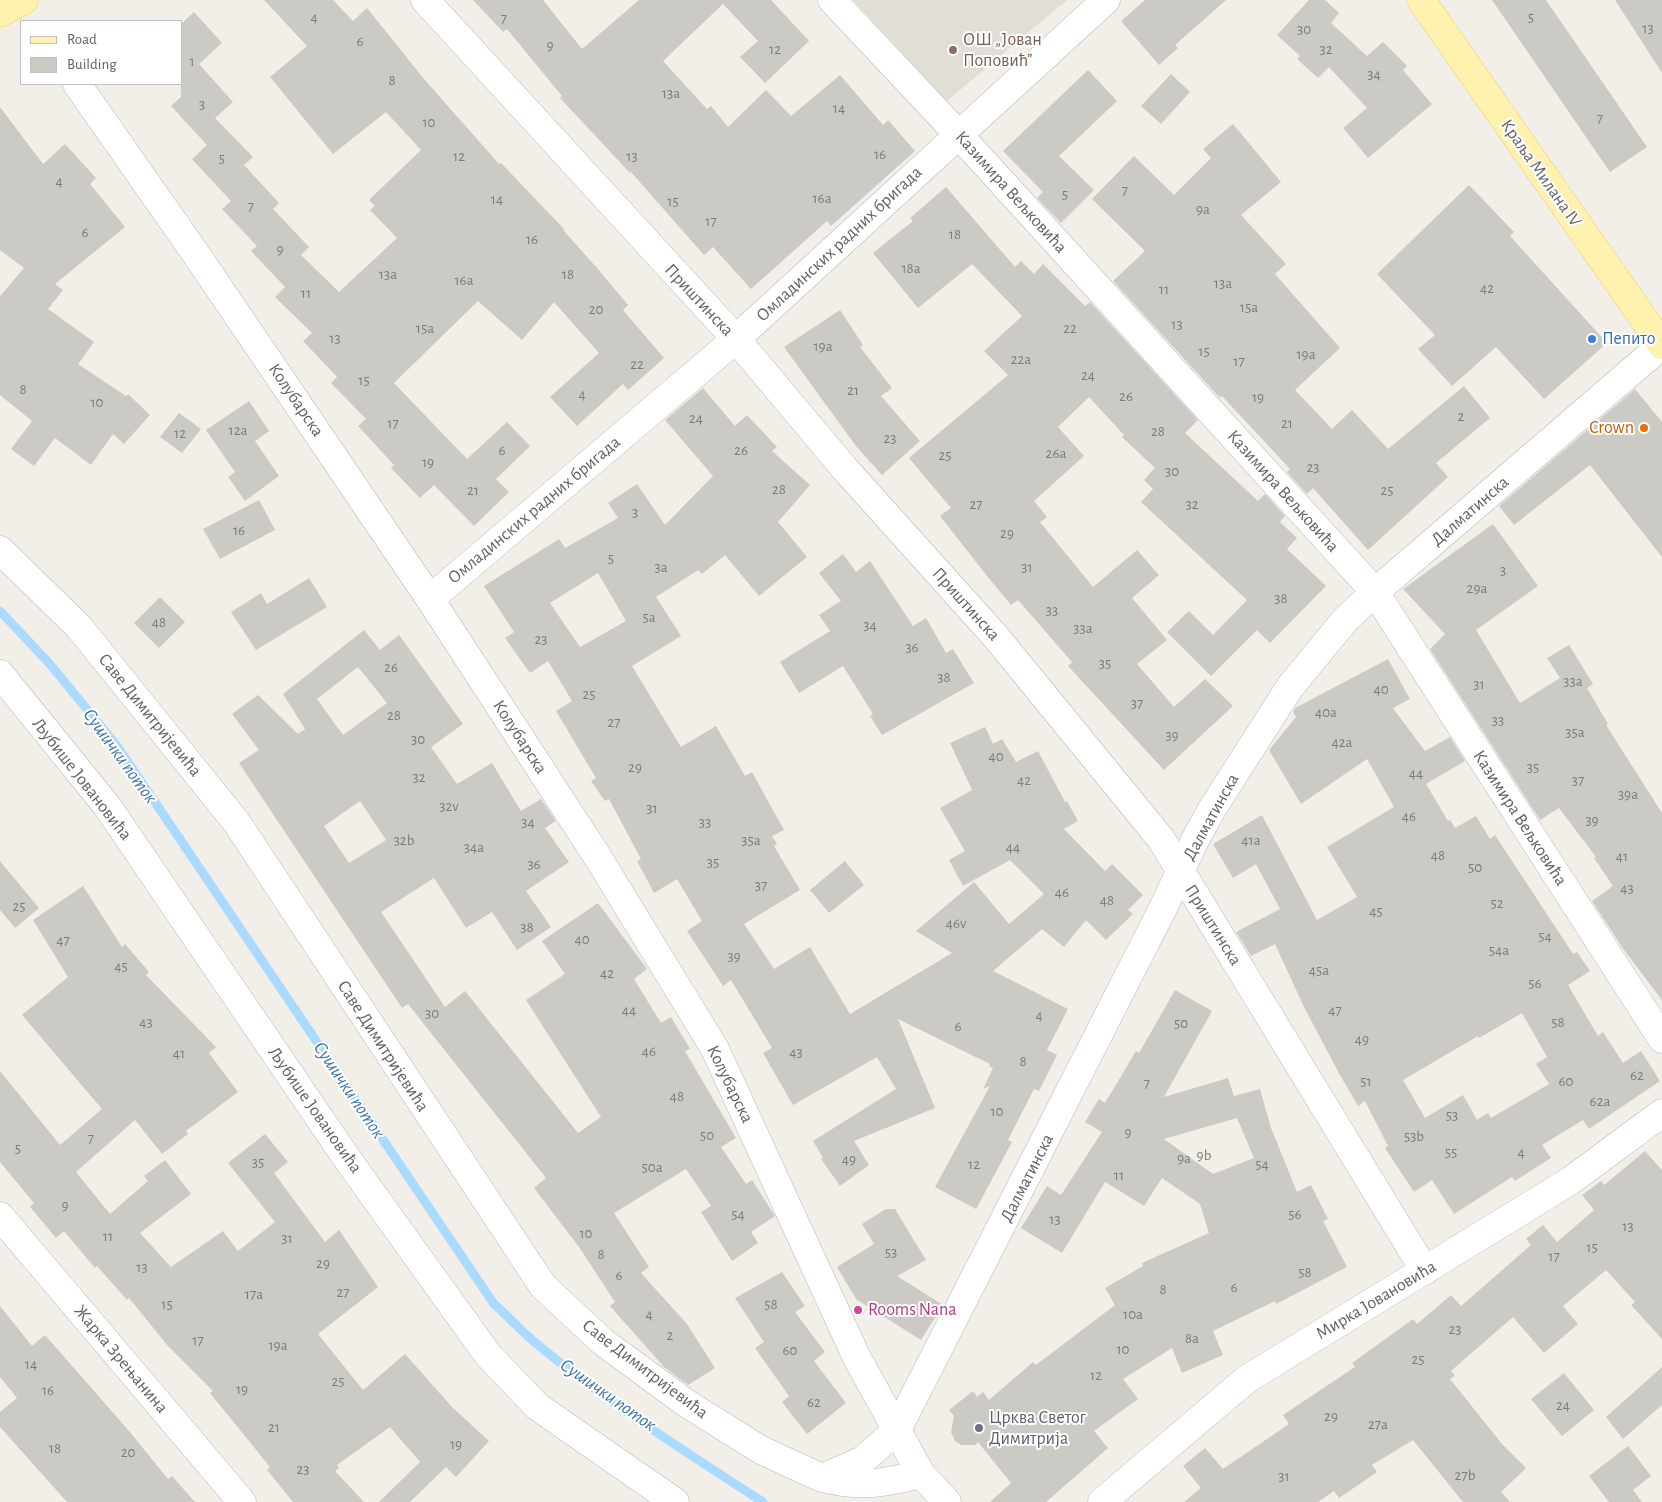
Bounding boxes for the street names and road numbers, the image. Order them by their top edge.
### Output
street label: Краља Милана IV [1496,115,1586,231]
street label: Казимира Вељковића [950,126,1072,258]
street label: Омладинских радних бригада [752,161,926,327]
street label: Приштинска [660,259,738,341]
street label: Колубарска [264,359,328,441]
street label: Казимира Вељковића [1222,425,1344,557]
street label: Омладинских радних бригада [443,431,625,589]
street label: Далматинска [1427,471,1513,551]
street label: Приштинска [927,563,1005,645]
street label: Саве Димитријевића [94,649,206,781]
street label: Колубарска [488,696,552,778]
street label: Љубише Јовановића [27,713,137,845]
street label: Казимира Вељковића [1468,746,1572,890]
street label: Далматинска [1178,770,1244,864]
street label: Приштинска [1180,880,1246,970]
street label: Саве Димитријевића [332,976,434,1116]
street label: Колубарска [702,1042,758,1126]
street label: Љубише Јовановића [263,1043,367,1177]
street label: Далматинска [996,1130,1058,1226]
street label: Мирка Јовановића [1312,1256,1440,1344]
street label: Жарка Зрењанина [69,1300,173,1418]
street label: Саве Димитријевића [578,1315,712,1423]

